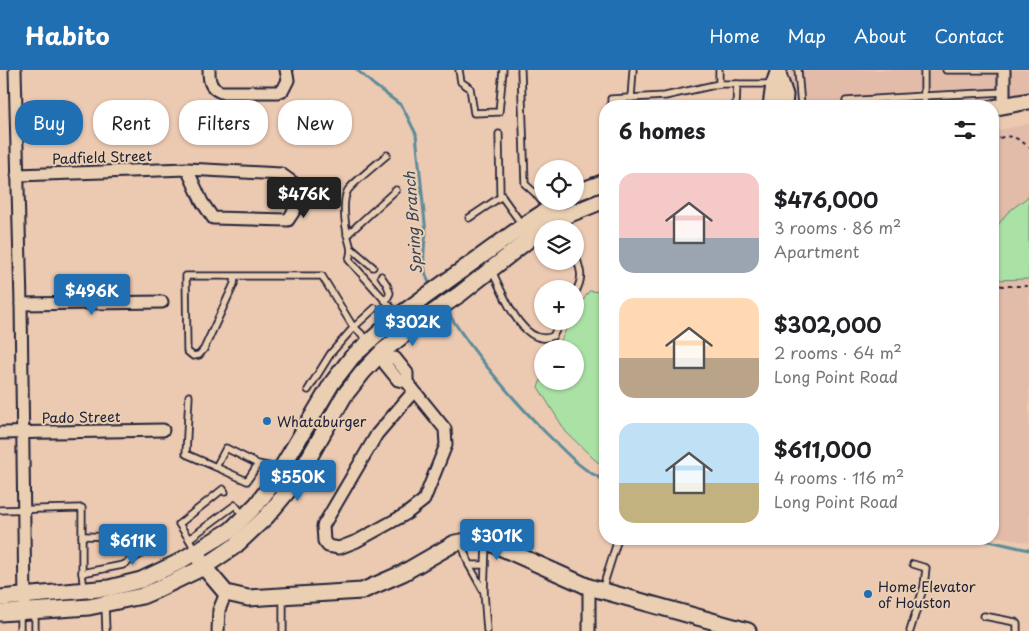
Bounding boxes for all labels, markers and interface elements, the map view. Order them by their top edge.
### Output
text: Habito [25,17,110,53]
text: Home [709,22,759,49]
text: Map [787,22,826,49]
text: About [854,22,906,49]
text: Contact [934,22,1004,49]
chip: Buy [15,100,83,145]
chip: Rent [93,100,169,145]
chip: Filters [179,100,268,145]
chip: New [278,100,352,145]
text: 6 homes [619,114,705,146]
icon: filters [951,116,979,144]
street label: Padfield Street [52,145,153,169]
map controls [534,160,584,390]
button: locate [534,160,584,210]
water label: Spring Branch [397,171,427,275]
pin: $476K [269,176,339,219]
text: $476K [278,181,330,205]
text: $476,000 [774,183,878,215]
icon: home [659,193,719,253]
text: 3 rooms · 86 m² [774,215,901,239]
button: layers [534,220,584,270]
text: Apartment [774,239,859,263]
pin: $496K [57,274,127,316]
text: $496K [65,278,119,302]
button: + [534,280,584,330]
pin: $302K [378,304,448,347]
text: $302,000 [774,308,882,340]
text: $302K [385,309,441,333]
icon: home [659,318,719,378]
button: − [534,340,584,390]
text: 2 rooms · 64 m² [774,340,902,364]
text: Long Point Road [774,364,898,388]
street label: Pado Street [41,406,121,428]
place label: Whataburger [277,411,367,432]
marker: Whataburger [261,415,273,427]
text: $611,000 [774,433,871,465]
icon: home [659,443,719,503]
pin: $550K [263,460,333,502]
text: $550K [271,464,325,488]
text: 4 rooms · 116 m² [774,465,904,489]
text: Long Point Road [774,489,898,513]
pin: $301K [462,518,532,561]
text: $301K [471,523,523,547]
pin: $611K [98,524,168,566]
text: $611K [110,528,156,552]
place label: Home Elevator of Houston [878,576,976,613]
marker: Home Elevator of Houston [862,588,874,600]

